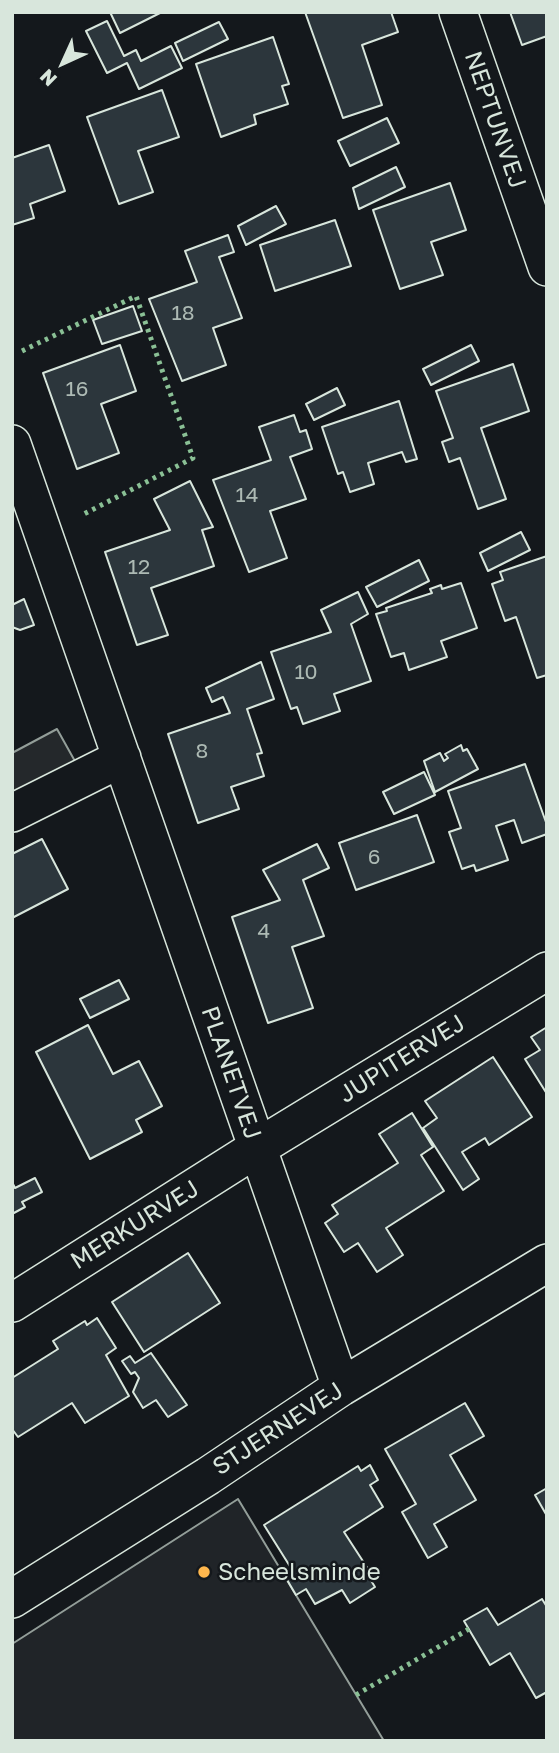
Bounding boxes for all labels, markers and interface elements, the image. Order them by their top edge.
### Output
north arrow [28,28,98,98]
street label: NEPTUNVEJ [458,48,532,192]
text: N [35,65,61,91]
house number: 18 [172,300,194,326]
house number: 16 [66,376,88,402]
house number: 14 [236,482,258,508]
house number: 12 [128,554,150,580]
house number: 10 [294,659,318,685]
house number: 8 [196,738,208,764]
house number: 6 [368,844,380,870]
house number: 4 [258,918,270,944]
street label: PLANETVEJ [195,1003,267,1143]
street label: JUPITERVEJ [334,1009,470,1109]
street label: MERKURVEJ [66,1174,204,1276]
street label: STJERNEVEJ [207,1376,349,1482]
place label: Scheelsminde [218,1558,381,1586]
marker: Scheelsminde [196,1564,212,1580]

